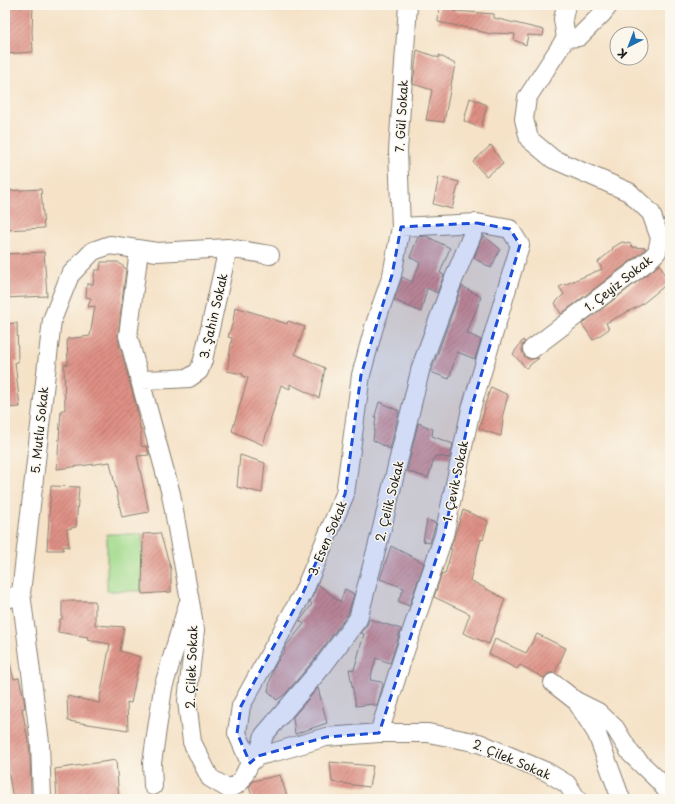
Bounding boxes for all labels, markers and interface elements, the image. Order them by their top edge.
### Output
north arrow [609,26,649,66]
text: K [613,45,631,63]
street label: 7. Gül Sokak [390,79,412,153]
street label: 1. Çeyiz Sokak [580,251,656,315]
street label: 3. Şahin Sokak [194,271,232,361]
street label: 5. Mutlu Sokak [25,385,53,474]
street label: 1. Çevik Sokak [438,438,472,523]
street label: 2. Çelik Sokak [370,458,408,543]
street label: 3. Esen Sokak [303,497,351,579]
street label: 2. Çilek Sokak [181,625,201,709]
street label: 2. Çilek Sokak [470,734,554,784]

